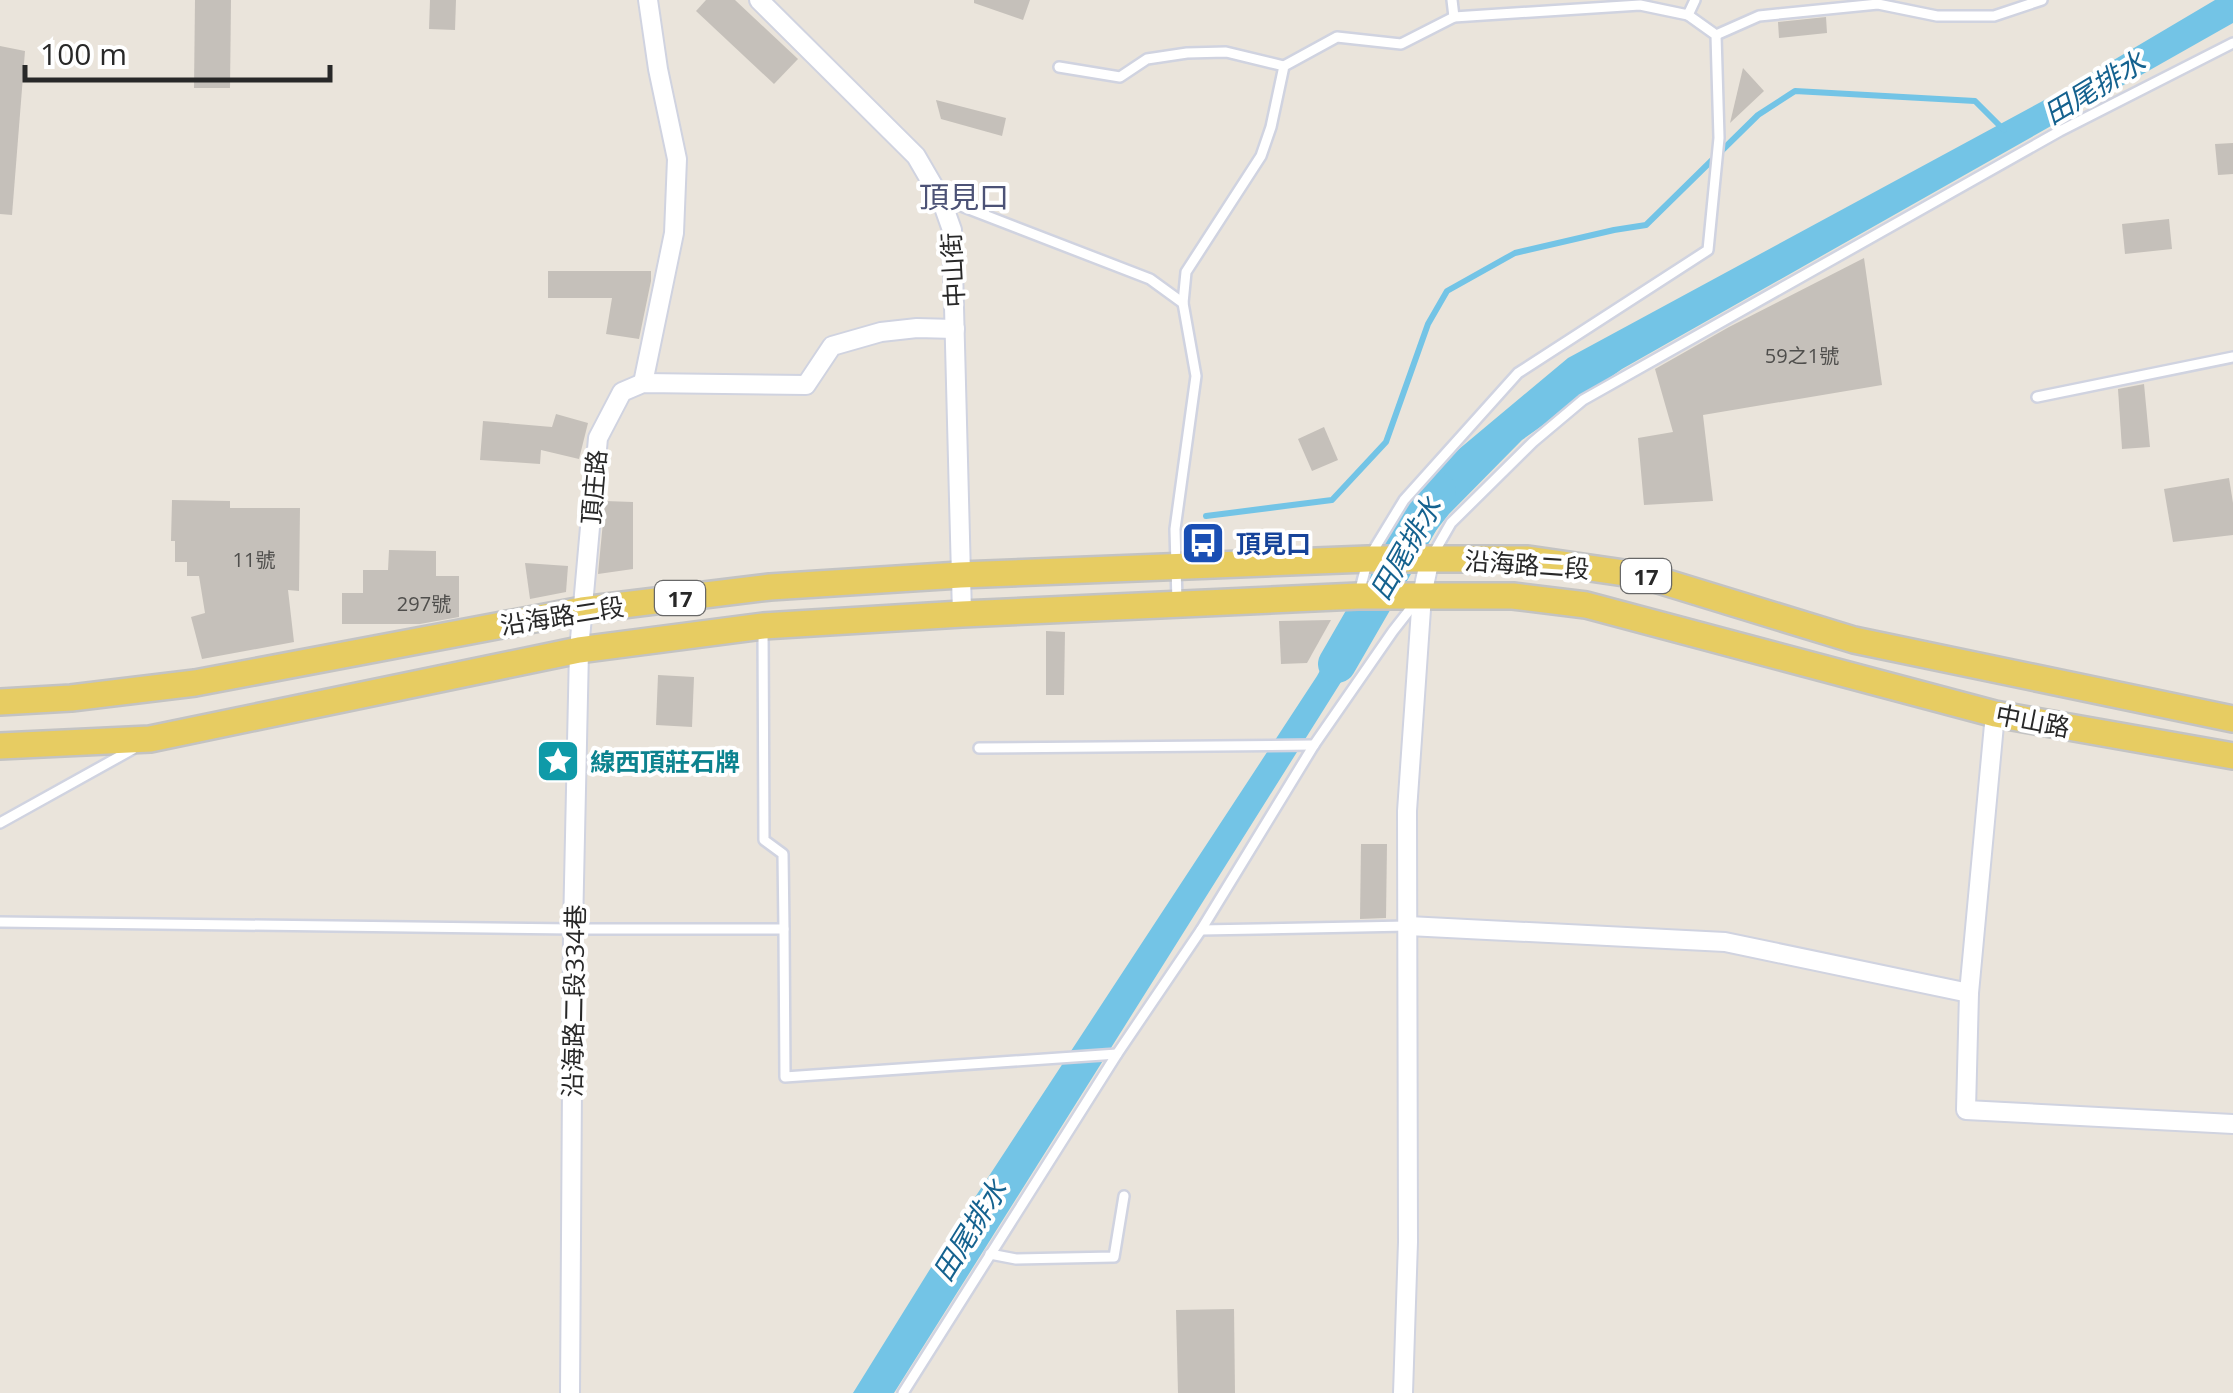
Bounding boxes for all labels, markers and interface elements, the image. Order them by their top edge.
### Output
scale bar [25,20,330,82]
text: 100 m [40,33,127,74]
water label: 田尾排水 [2036,41,2153,132]
district label: 頂見口 [919,176,1009,217]
street label: 中山街 [933,232,971,308]
house number: 59之1號 [1765,342,1839,369]
street label: 頂庄路 [573,448,613,526]
water label: 田尾排水 [1361,488,1450,606]
bus stop icon: 頂見口 [1180,520,1226,566]
place label: 頂見口 [1236,526,1311,560]
street label: 沿海路二段 [1463,543,1591,585]
house number: 11號 [233,546,275,573]
road number: 17 [1621,559,1671,593]
road number: 17 [655,581,705,615]
street label: 沿海路二段 [498,588,626,642]
house number: 297號 [397,590,451,617]
street label: 中山路 [1993,696,2073,744]
place icon: 線西頂莊石牌 [535,738,581,784]
place label: 線西頂莊石牌 [590,744,740,778]
street label: 沿海路二段334巷 [554,904,592,1098]
water label: 田尾排水 [923,1171,1016,1288]

